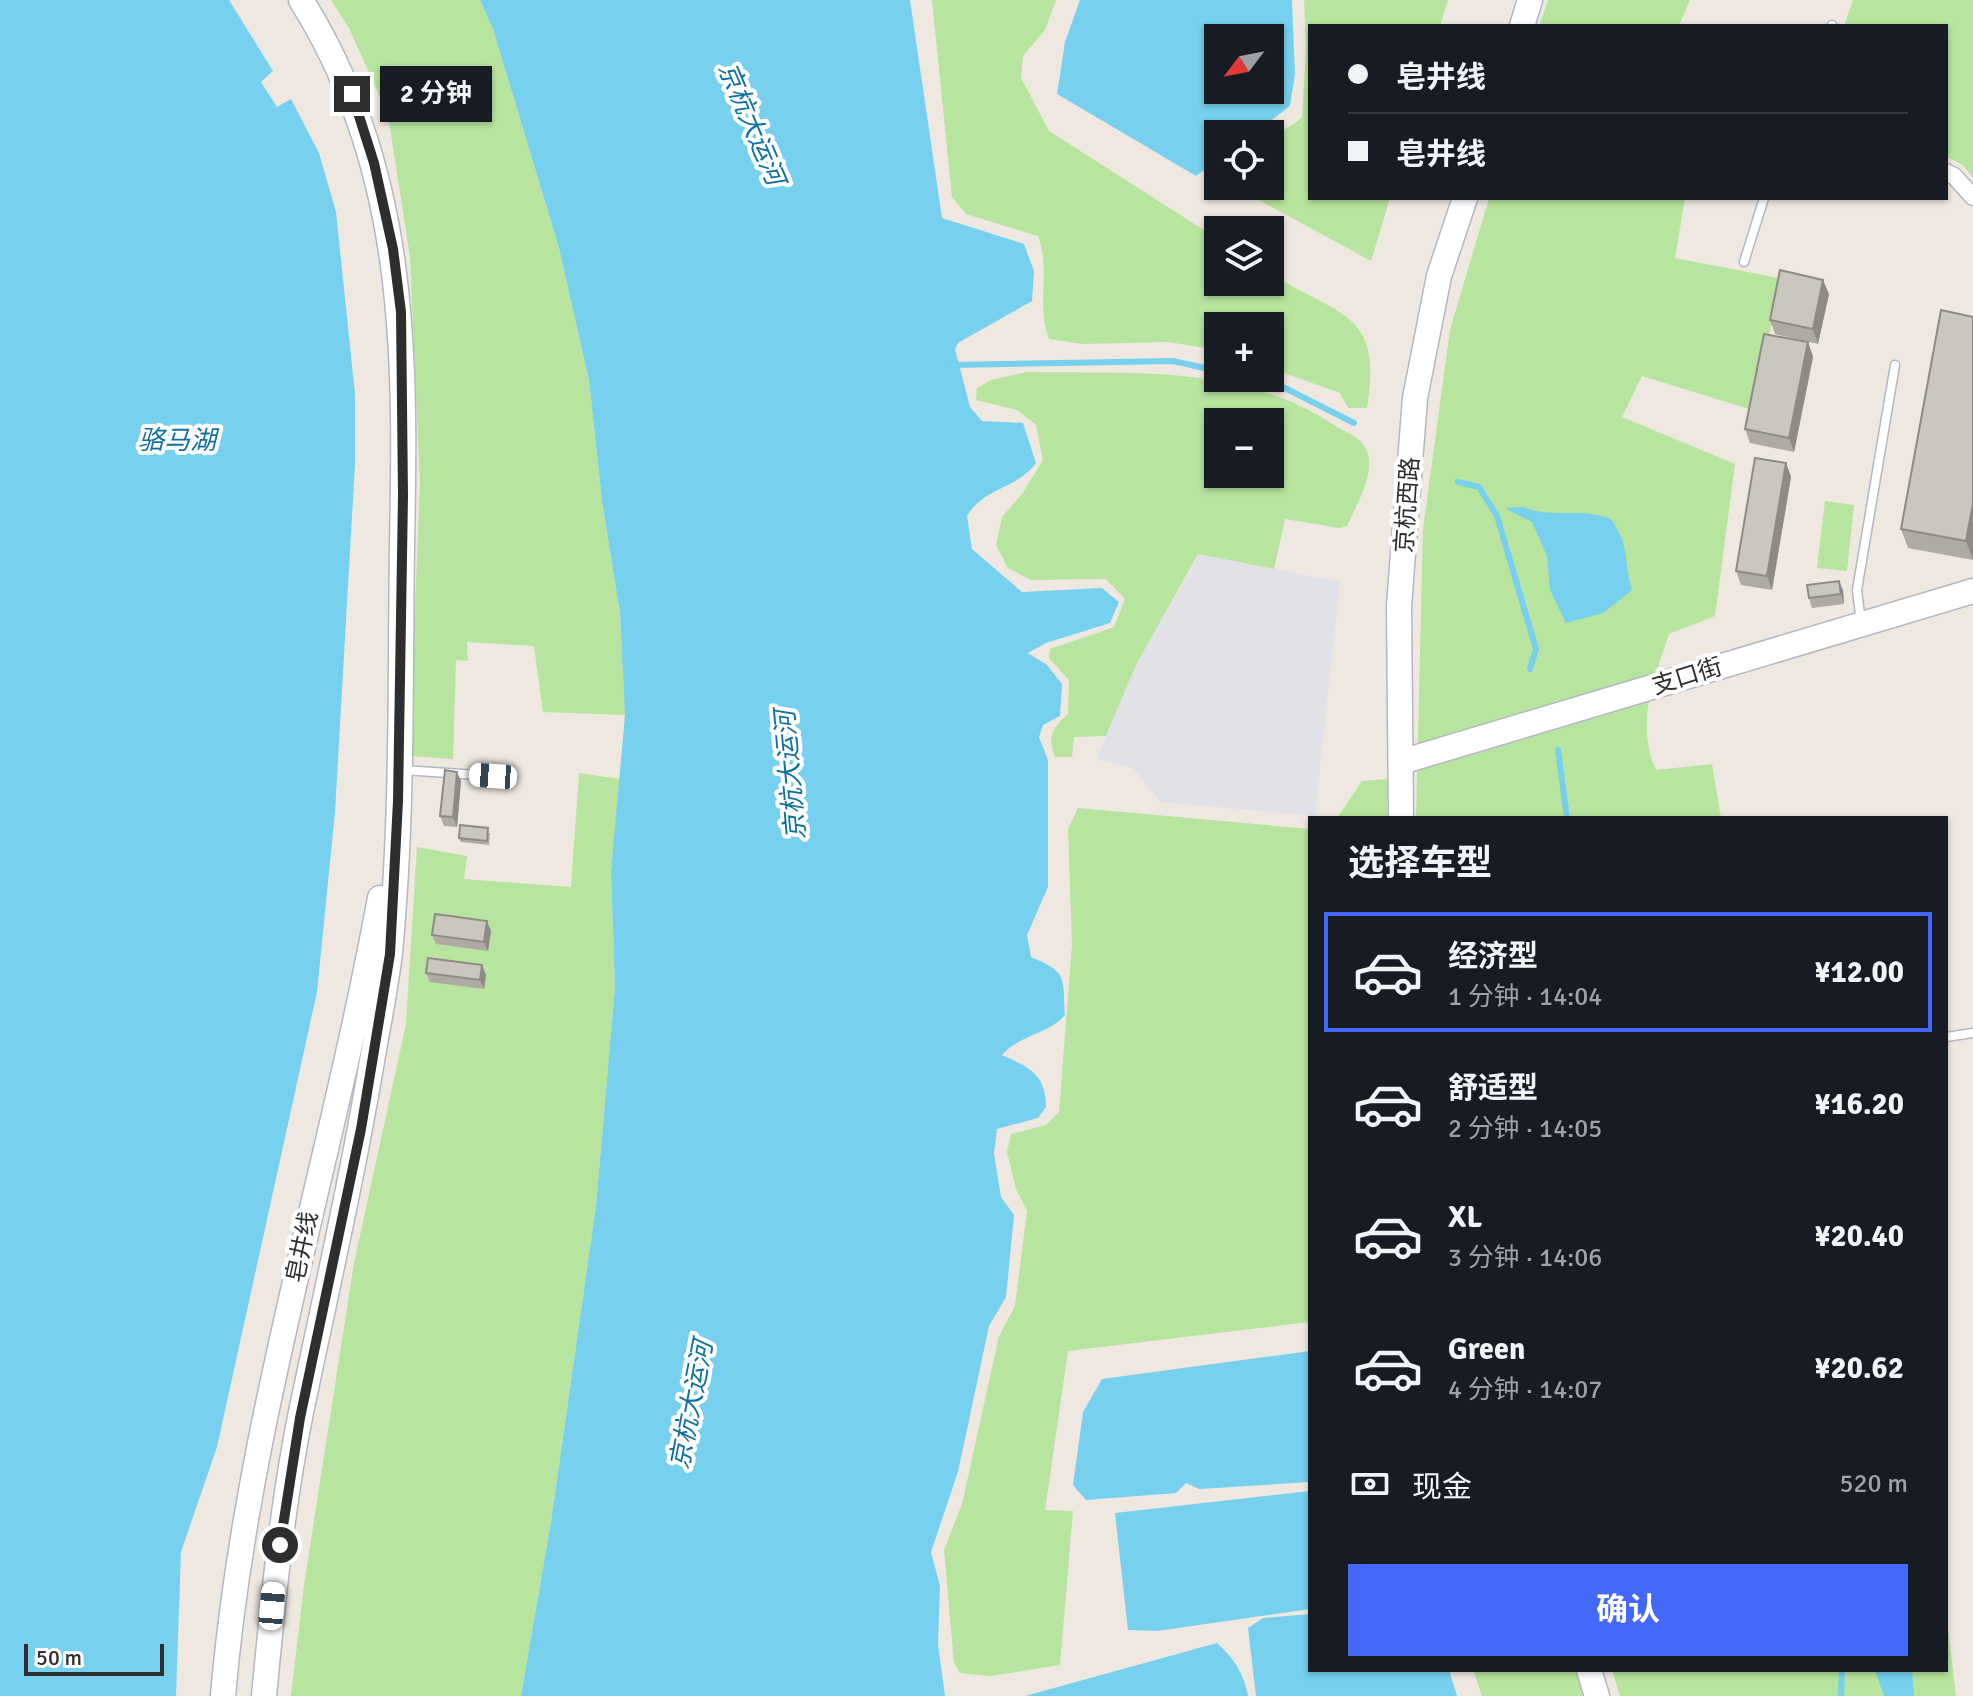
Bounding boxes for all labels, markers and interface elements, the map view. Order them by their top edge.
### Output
north arrow [1204,24,1284,104]
map controls [1204,24,1284,488]
water label: 京杭大运河 [711,58,793,195]
text: 皂井线 [1396,59,1486,96]
callout: 2 分钟 [380,66,492,122]
route end [334,76,370,112]
text: 2 分钟 [400,78,472,110]
button: locate [1204,120,1284,200]
text: 皂井线 [1396,136,1486,173]
button: layers [1204,216,1284,296]
button: + [1204,312,1284,392]
button: − [1204,408,1284,488]
water label: 骆马湖 [138,425,220,457]
street label: 京杭西路 [1389,456,1425,554]
street label: 支口街 [1648,651,1726,701]
water label: 京杭大运河 [769,704,813,841]
car [468,762,518,790]
text: 选择车型 [1348,841,1492,886]
icon: car [1352,936,1424,1008]
text: 经济型 [1448,938,1538,975]
text: ¥12.00 [1814,954,1904,991]
text: 1 分钟 · 14:04 [1448,981,1602,1013]
icon: car [1352,1068,1424,1140]
text: 舒适型 [1448,1070,1538,1107]
text: ¥16.20 [1814,1086,1904,1123]
text: 2 分钟 · 14:05 [1448,1113,1602,1145]
text: XL [1448,1199,1482,1236]
icon: car [1352,1200,1424,1272]
street label: 皂井线 [280,1209,324,1285]
text: ¥20.40 [1814,1218,1904,1255]
text: 3 分钟 · 14:06 [1448,1242,1602,1274]
text: Green [1448,1331,1525,1368]
icon: car [1352,1332,1424,1404]
water label: 京杭大运河 [664,1333,721,1472]
text: ¥20.62 [1814,1350,1904,1387]
text: 4 分钟 · 14:07 [1448,1374,1602,1406]
icon: cash [1348,1462,1392,1506]
text: 520 m [1839,1468,1908,1500]
text: 现金 [1412,1469,1472,1506]
route start [262,1527,298,1563]
button: 确认 [1348,1564,1908,1656]
car [258,1581,286,1631]
scale bar [24,1640,164,1676]
text: 50 m [36,1644,82,1671]

